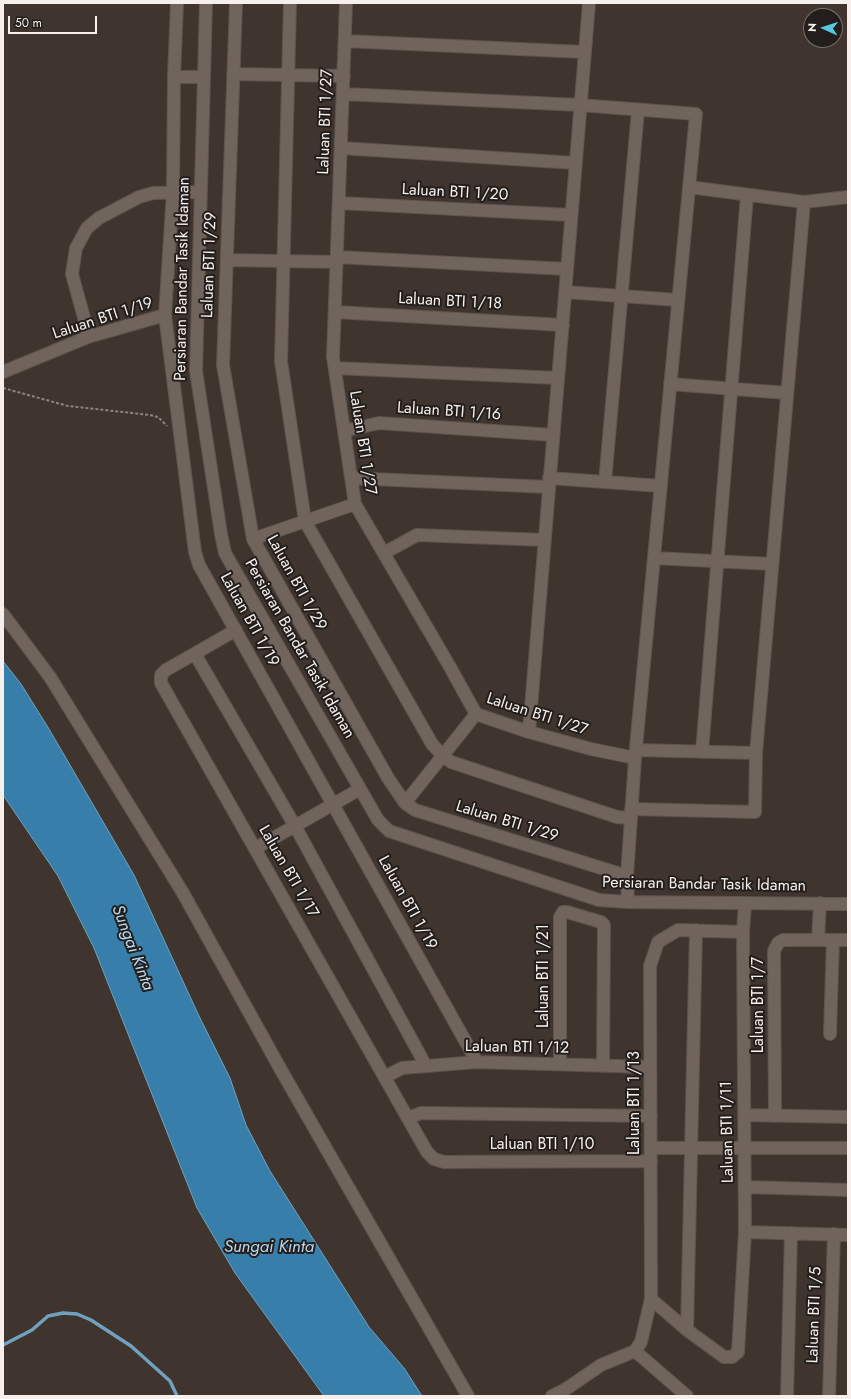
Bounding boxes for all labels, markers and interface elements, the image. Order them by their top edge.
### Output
scale bar [10,8,99,34]
north arrow [803,8,843,48]
text: 50 m [15,14,42,32]
text: N [804,23,820,32]
street label: Laluan BTI 1/27 [315,69,337,175]
street label: Persiaran Bandar Tasik Idaman [172,177,194,381]
street label: Laluan BTI 1/20 [401,181,509,205]
street label: Laluan BTI 1/29 [199,212,221,318]
street label: Laluan BTI 1/18 [398,290,502,314]
street label: Laluan BTI 1/19 [50,294,156,344]
street label: Laluan BTI 1/27 [344,389,380,497]
street label: Laluan BTI 1/16 [396,399,502,425]
street label: Laluan BTI 1/29 [262,532,330,634]
street label: Persiaran Bandar Tasik Idaman [240,556,358,742]
street label: Laluan BTI 1/19 [215,570,283,670]
street label: Laluan BTI 1/27 [484,690,590,740]
street label: Laluan BTI 1/29 [453,797,561,847]
street label: Laluan BTI 1/17 [254,822,322,922]
street label: Laluan BTI 1/19 [373,853,441,953]
street label: Persiaran Bandar Tasik Idaman [602,874,806,896]
water label: Sungai Kinta [106,902,158,994]
street label: Laluan BTI 1/21 [534,924,554,1028]
street label: Laluan BTI 1/7 [749,957,769,1053]
street label: Laluan BTI 1/12 [465,1037,569,1059]
street label: Laluan BTI 1/13 [625,1051,645,1155]
street label: Laluan BTI 1/11 [718,1081,738,1183]
street label: Laluan BTI 1/10 [490,1135,594,1155]
water label: Sungai Kinta [224,1238,314,1258]
street label: Laluan BTI 1/5 [804,1266,826,1364]

